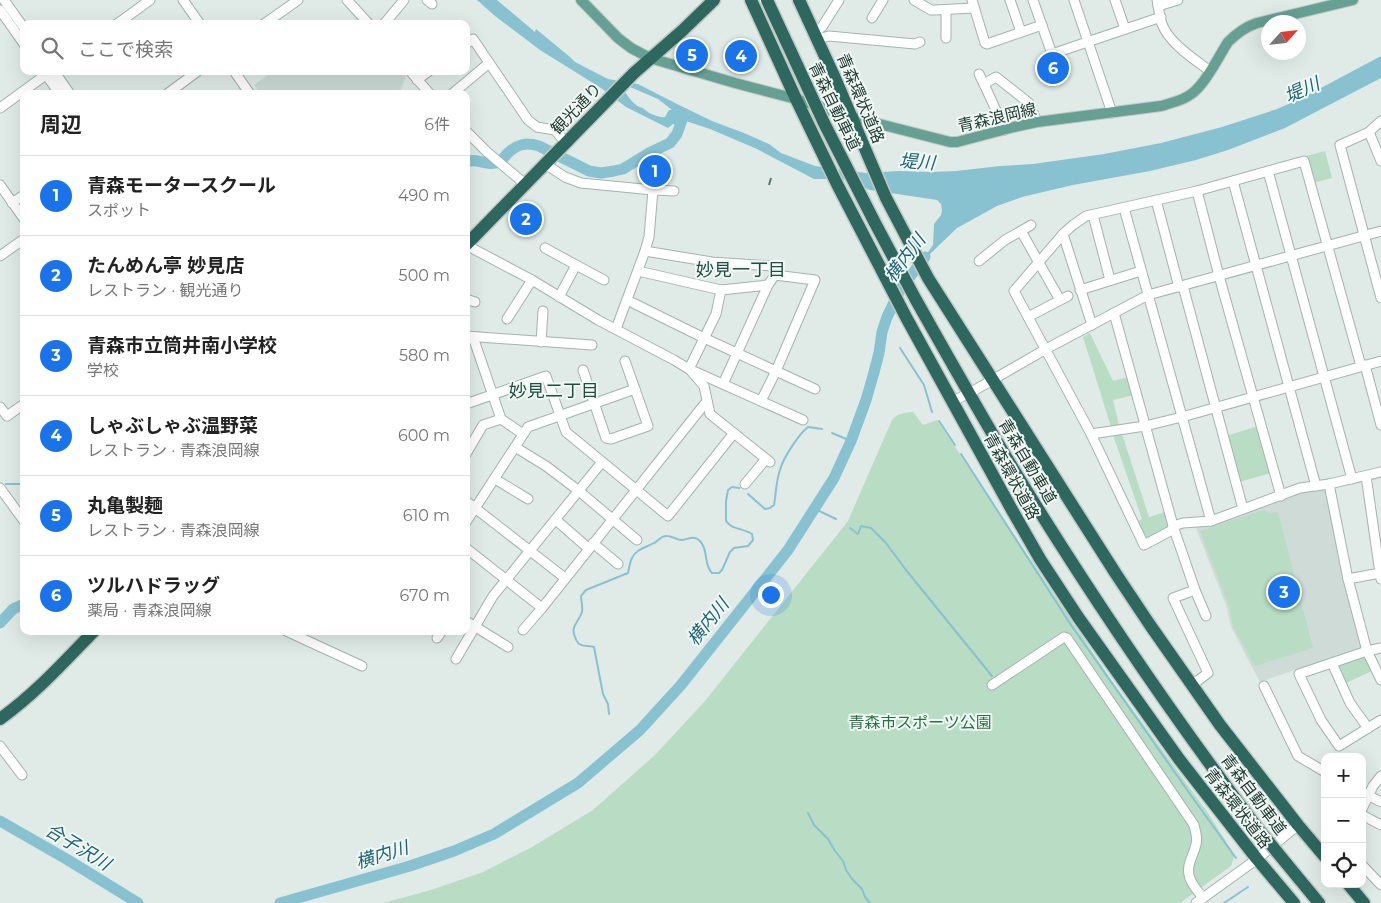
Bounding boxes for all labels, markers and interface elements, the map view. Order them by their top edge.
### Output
north arrow [1261,15,1306,60]
search box [20,20,470,75]
icon: search [38,34,66,62]
pin: 5 [676,36,708,74]
pin: 4 [725,37,757,75]
text: ここで検索 [78,38,173,61]
pin: 6 [1037,49,1069,87]
street label: 青森環状道路 [833,50,888,146]
street label: 青森自動車道 [805,59,864,154]
water label: 堤川 [1281,72,1325,107]
street label: 観光通り [547,79,605,138]
street label: 青森浪岡線 [956,99,1038,136]
text: 周辺 [40,112,82,137]
text: 6件 [424,115,450,134]
water label: 堤川 [898,150,938,174]
pin: 1 [639,152,671,190]
text: 青森モータースクール [87,174,276,197]
text: 1 [53,186,59,205]
text: 490 m [398,186,450,205]
pin: 2 [510,200,542,238]
text: スポット [87,201,151,220]
water label: 横内川 [880,228,931,286]
text: たんめん亭 妙見店 [87,254,244,277]
district label: 妙見一丁目 [696,259,786,281]
text: 2 [51,266,61,285]
text: 500 m [399,266,450,285]
text: レストラン · 観光通り [87,281,243,300]
text: 青森市立筒井南小学校 [87,334,277,357]
text: 3 [51,346,61,365]
text: 580 m [399,346,450,365]
text: 学校 [87,361,119,380]
district label: 妙見二丁目 [509,380,599,402]
text: しゃぶしゃぶ温野菜 [87,414,258,437]
street label: 青森自動車道 [995,415,1060,507]
text: 4 [50,426,62,445]
text: 600 m [398,426,450,445]
street label: 青森環状道路 [980,430,1043,523]
text: レストラン · 青森浪岡線 [87,441,259,460]
text: 丸亀製麺 [87,494,163,517]
text: 5 [51,506,61,525]
text: 610 m [403,506,450,525]
text: レストラン · 青森浪岡線 [87,521,259,540]
pin: 3 [1268,573,1300,611]
text: ツルハドラッグ [87,574,220,597]
your location [758,582,784,608]
text: 6 [51,586,61,605]
text: 670 m [400,586,450,605]
water label: 横内川 [682,593,735,650]
text: 薬局 · 青森浪岡線 [87,601,211,620]
park label: 青森市スポーツ公園 [848,713,992,732]
street label: 青森自動車道 [1217,750,1290,838]
map controls [1321,753,1366,888]
button: + [1321,753,1366,798]
street label: 青森環状道路 [1201,765,1275,852]
button: − [1321,798,1366,843]
water label: 合子沢川 [41,819,116,876]
water label: 横内川 [353,836,413,873]
button: locate [1321,843,1366,888]

